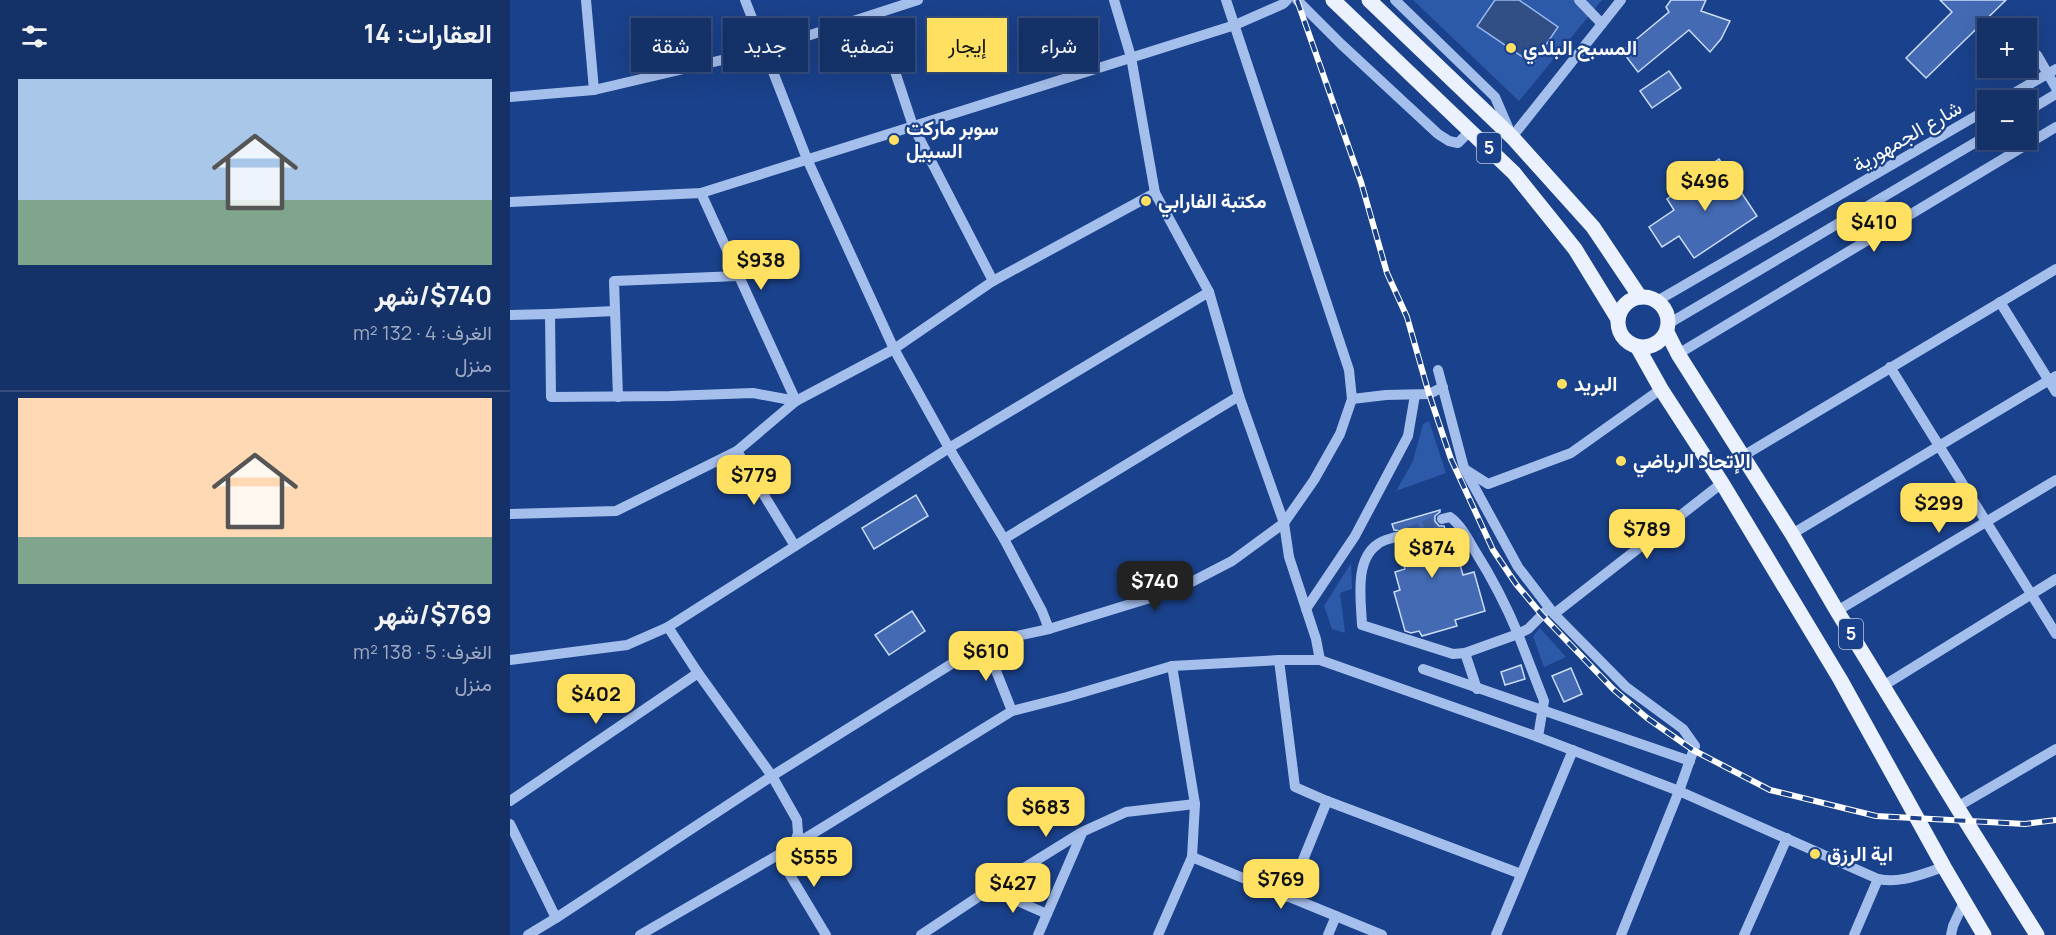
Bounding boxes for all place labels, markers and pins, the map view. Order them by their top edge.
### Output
place label: المسبح البلدي [1523,34,1637,65]
marker: المسبح البلدي [1504,41,1518,55]
place label: سوبر ماركت السبيل [906,114,999,164]
marker: سوبر ماركت السبيل [887,133,901,147]
pin: $496 [1669,161,1741,212]
place label: مكتبة الفارابي [1158,187,1267,218]
marker: مكتبة الفارابي [1139,194,1153,208]
pin: $410 [1838,202,1910,253]
pin: $938 [725,240,797,291]
place label: البريد [1574,370,1617,397]
marker: البريد [1555,377,1569,391]
place label: الإتحاد الرياضي [1633,447,1751,478]
marker: الإتحاد الرياضي [1614,454,1628,468]
pin: $779 [718,455,790,506]
pin: $299 [1903,483,1975,534]
pin: $789 [1611,509,1683,560]
pin: $874 [1396,528,1468,579]
pin: $740 [1119,561,1191,612]
pin: $610 [950,631,1022,682]
pin: $402 [560,674,632,725]
pin: $683 [1010,787,1082,838]
pin: $555 [778,837,850,888]
place label: اية الرزق [1827,840,1893,867]
marker: اية الرزق [1808,847,1822,861]
pin: $769 [1245,859,1317,910]
pin: $427 [977,863,1049,914]

